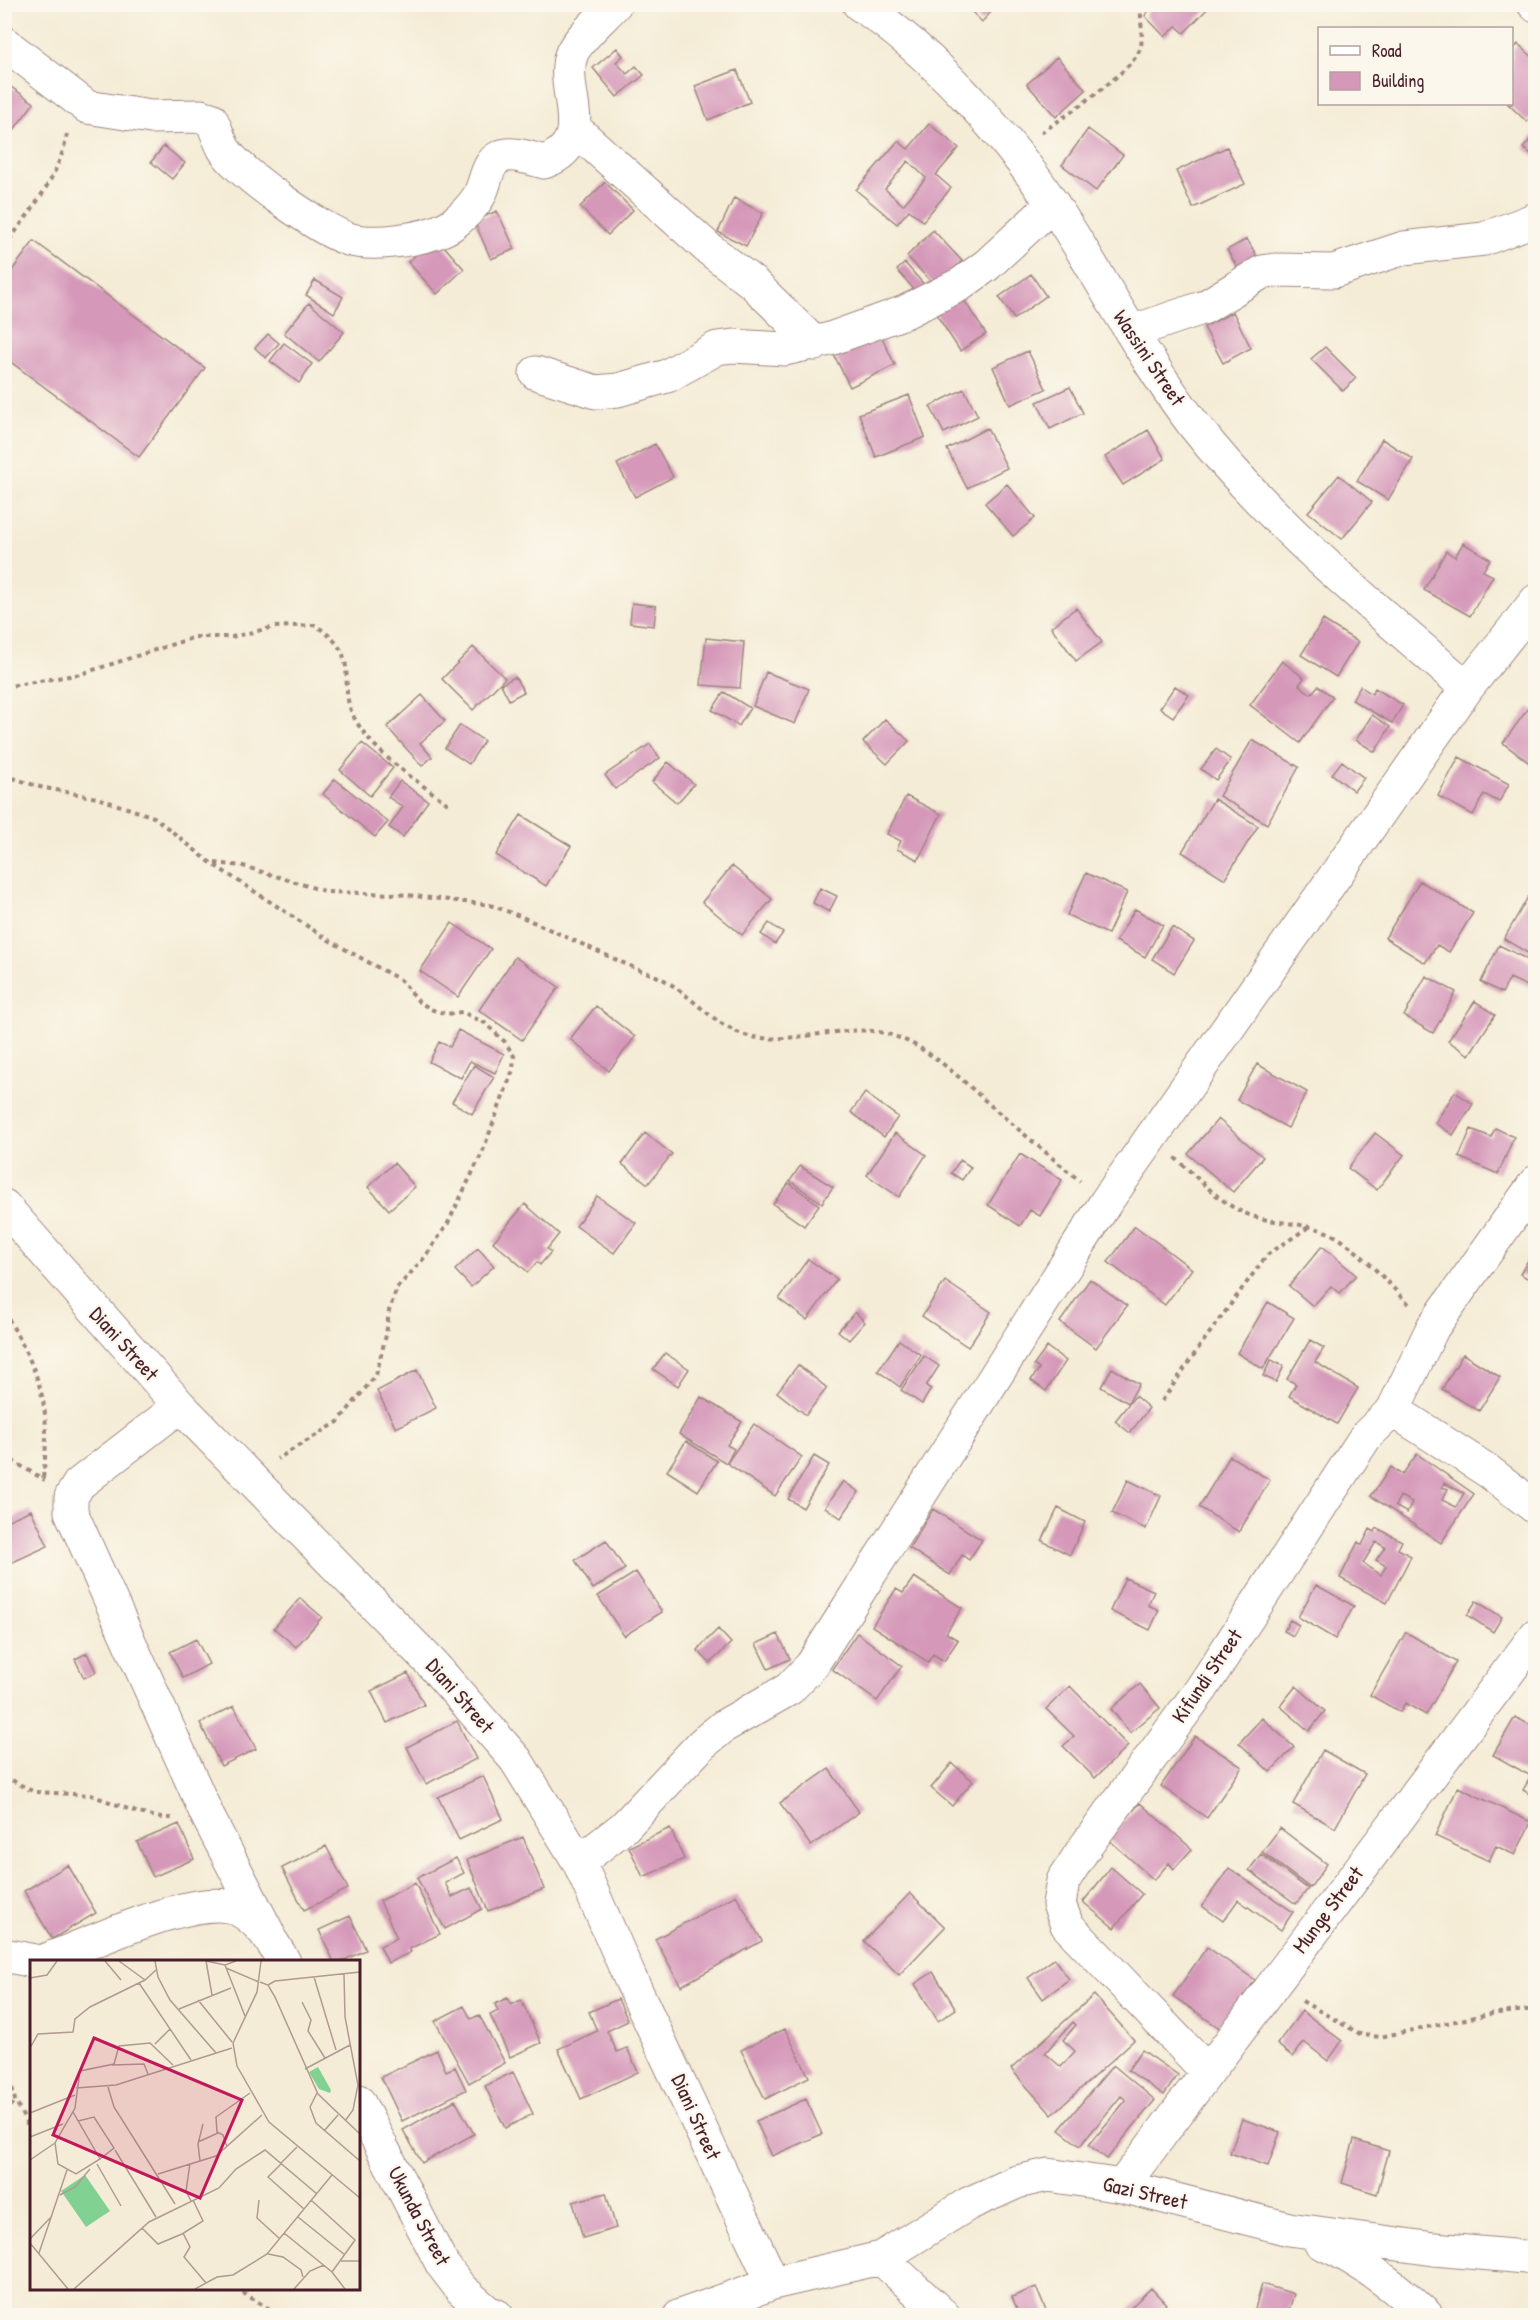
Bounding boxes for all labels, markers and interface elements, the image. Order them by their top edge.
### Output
legend [1318,27,1513,105]
text: Road [1372,38,1402,63]
text: Building [1372,68,1424,93]
street label: Wassini Street [1107,304,1193,412]
street label: Diani Street [83,1300,166,1388]
street label: Kifundi Street [1164,1622,1249,1728]
street label: Diani Street [420,1652,502,1740]
street label: Munge Street [1285,1860,1370,1959]
inset map [30,1960,360,2290]
street label: Diani Street [665,2069,728,2165]
street label: Ukunda Street [381,2161,458,2271]
street label: Gazi Street [1100,2169,1191,2216]

